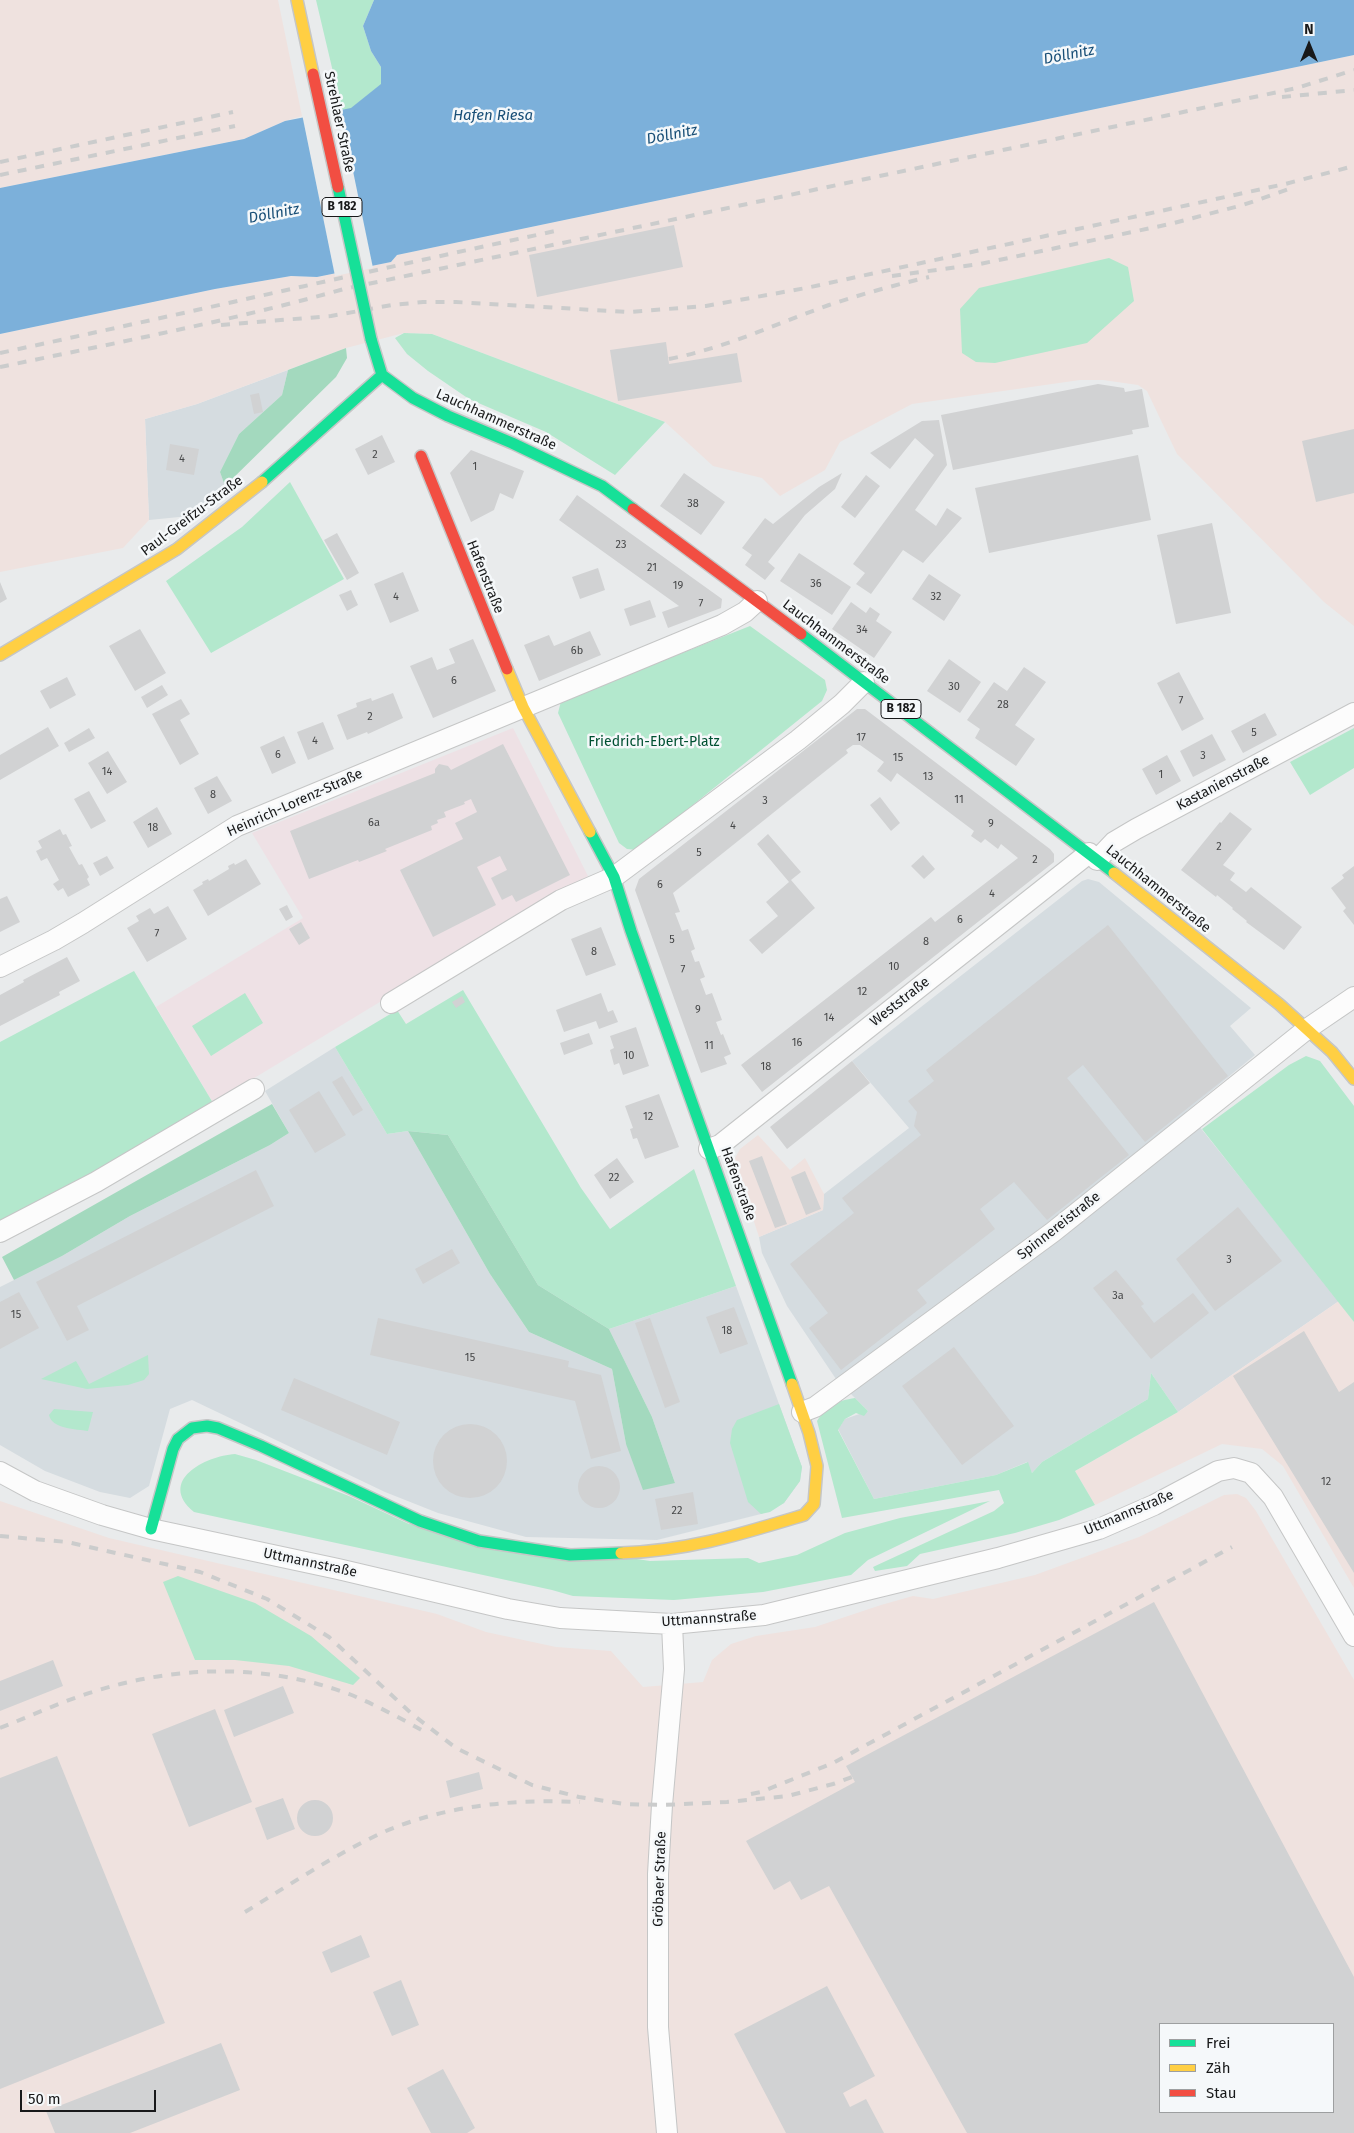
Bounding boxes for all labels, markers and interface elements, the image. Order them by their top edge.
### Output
north arrow [1284,20,1334,70]
text: N [1304,21,1314,38]
water label: Döllnitz [1042,41,1096,69]
street label: Strehlaer Straße [320,70,358,174]
water label: Hafen Riesa [453,107,533,125]
water label: Döllnitz [645,121,699,149]
road number: B 182 [322,198,362,216]
water label: Döllnitz [247,200,301,228]
street label: Lauchhammerstraße [433,386,559,454]
house number: 2 [372,448,378,462]
house number: 4 [179,452,185,466]
house number: 1 [473,460,477,474]
street label: Paul-Greifzu-Straße [138,472,246,560]
house number: 38 [687,497,699,511]
street label: Hafenstraße [463,538,507,616]
house number: 23 [616,538,626,552]
house number: 21 [647,561,657,575]
house number: 36 [810,577,822,591]
house number: 19 [673,579,683,593]
house number: 4 [393,590,399,604]
house number: 32 [931,590,941,604]
street label: Lauchhammerstraße [779,596,893,688]
house number: 7 [699,597,703,611]
house number: 34 [856,623,868,637]
house number: 6b [571,644,583,658]
house number: 6 [451,674,457,688]
house number: 30 [948,680,960,694]
house number: 7 [1179,694,1183,708]
house number: 28 [997,698,1009,712]
road number: B 182 [881,700,921,719]
house number: 2 [367,710,373,724]
house number: 5 [1251,726,1257,740]
house number: 17 [856,731,866,745]
house number: 4 [312,734,318,748]
park label: Friedrich-Ebert-Platz [588,734,720,750]
house number: 6 [275,748,281,762]
house number: 3 [1200,749,1206,763]
house number: 15 [893,751,903,765]
street label: Kastanienstraße [1174,751,1272,815]
house number: 14 [102,765,112,779]
street label: Heinrich-Lorenz-Straße [225,765,365,841]
house number: 1 [1159,768,1163,782]
house number: 13 [923,770,933,784]
house number: 8 [210,788,216,802]
house number: 11 [954,793,964,807]
house number: 3 [762,794,768,808]
house number: 6a [368,816,380,830]
house number: 9 [988,817,994,831]
house number: 4 [730,819,736,833]
house number: 18 [148,821,158,835]
house number: 2 [1216,840,1222,854]
street label: Lauchhammerstraße [1102,842,1214,936]
house number: 5 [696,846,702,860]
house number: 2 [1032,853,1038,867]
house number: 6 [657,878,663,892]
house number: 4 [989,887,995,901]
house number: 6 [957,913,963,927]
house number: 7 [155,927,159,941]
house number: 5 [669,933,675,947]
house number: 8 [923,935,929,949]
house number: 8 [591,945,597,959]
house number: 10 [889,960,899,974]
house number: 7 [681,963,685,977]
street label: Weststraße [867,974,933,1030]
house number: 12 [857,985,867,999]
house number: 9 [695,1003,701,1017]
house number: 14 [824,1011,834,1025]
house number: 16 [792,1036,802,1050]
house number: 11 [704,1039,714,1053]
house number: 10 [624,1049,634,1063]
house number: 18 [761,1060,771,1074]
house number: 12 [643,1110,653,1124]
street label: Hafenstraße [717,1145,759,1223]
house number: 22 [609,1171,619,1185]
street label: Spinnereistraße [1014,1188,1104,1264]
house number: 3 [1226,1253,1232,1267]
house number: 3a [1112,1289,1124,1303]
house number: 15 [11,1308,21,1322]
house number: 18 [722,1324,732,1338]
house number: 15 [465,1351,475,1365]
house number: 12 [1321,1475,1331,1489]
street label: Uttmannstraße [1082,1487,1176,1539]
house number: 22 [672,1504,682,1518]
street label: Uttmannstraße [262,1545,358,1581]
street label: Uttmannstraße [661,1607,757,1631]
street label: Gröbaer Straße [650,1831,670,1927]
legend [1159,2023,1334,2113]
text: Frei [1206,2034,1231,2052]
text: Zäh [1206,2059,1231,2077]
scale bar [22,2080,159,2112]
text: Stau [1206,2084,1236,2102]
text: 50 m [28,2090,61,2108]

